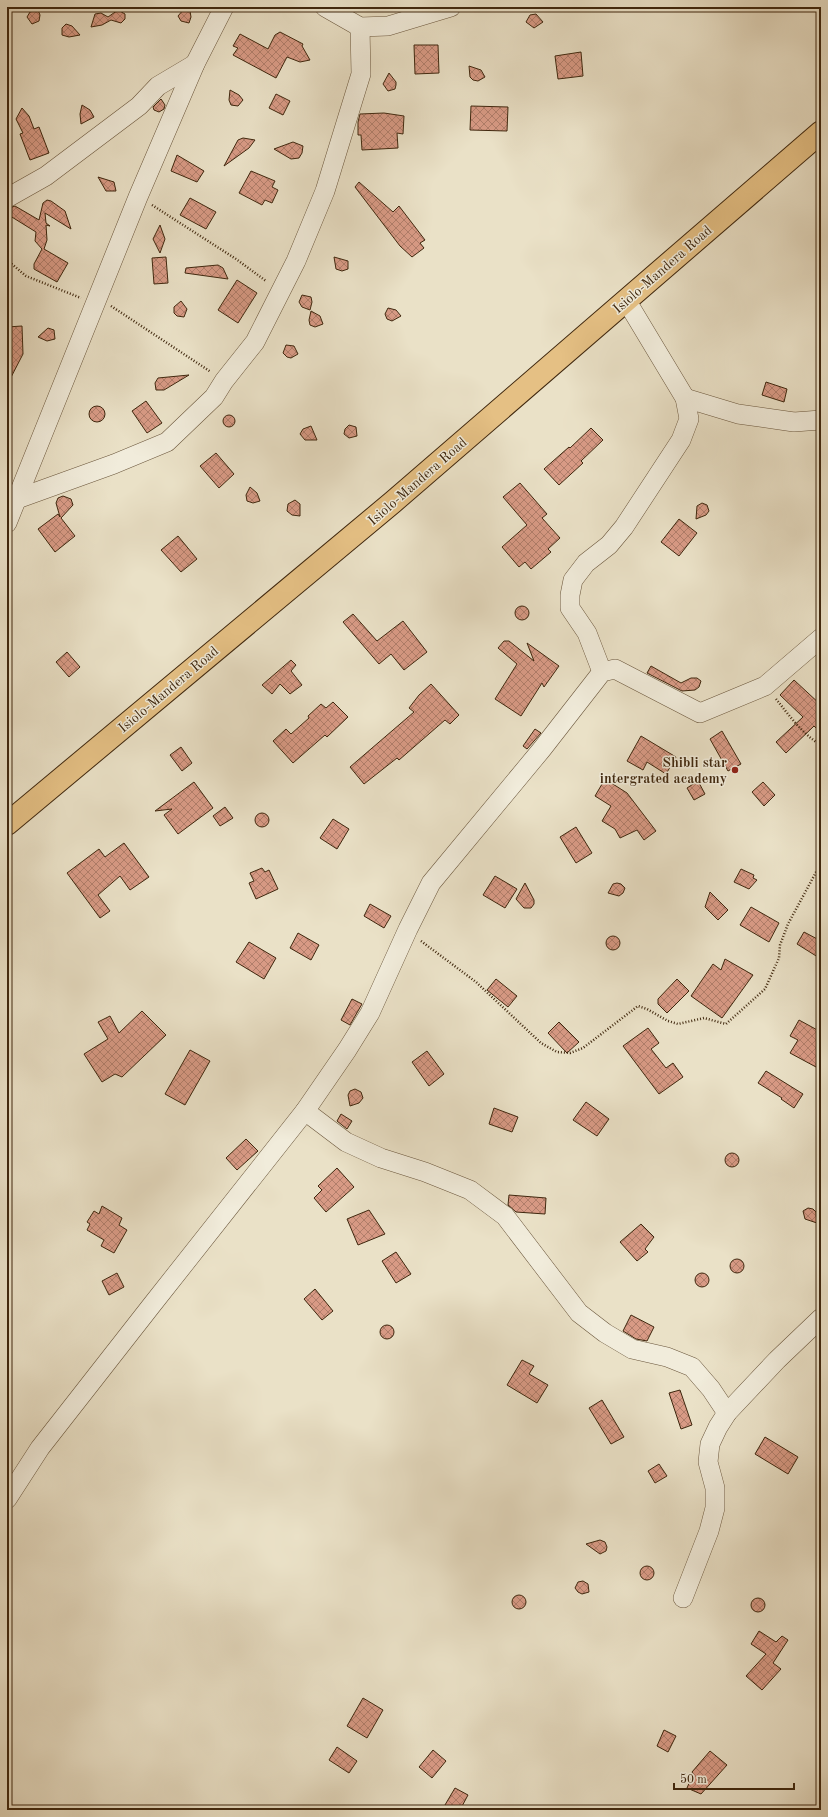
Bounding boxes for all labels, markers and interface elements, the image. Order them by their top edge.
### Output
street label: Isiolo-Mandera Road [611,223,715,316]
street label: Isiolo-Mandera Road [366,435,470,528]
street label: Isiolo-Mandera Road [116,644,221,736]
place label: Shibli star intergrated academy [600,756,727,786]
marker: Shibli star intergrated academy [730,765,740,775]
scale bar [674,1765,794,1791]
text: 50 m [680,1773,707,1786]

